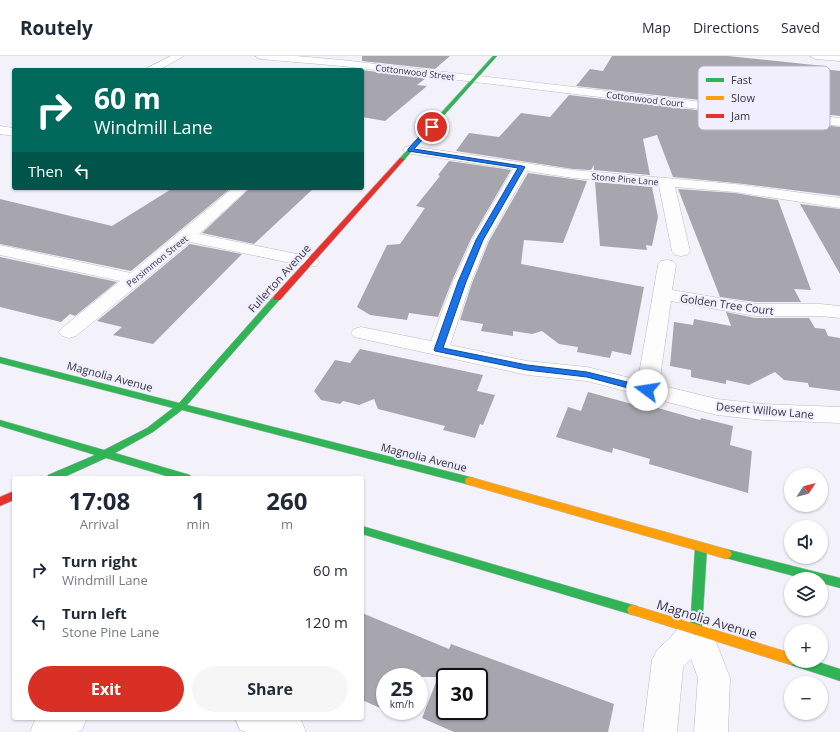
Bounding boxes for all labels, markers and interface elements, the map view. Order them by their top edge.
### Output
text: Routely [20,15,93,41]
text: Map [642,18,671,37]
text: Directions [693,18,759,37]
text: Saved [781,18,820,37]
street label: Cottonwood Street [375,61,455,83]
legend [698,66,830,130]
text: Fast [731,72,752,87]
text: 60 m [94,79,161,117]
icon: right [28,84,80,136]
street label: Cottonwood Court [606,88,684,110]
text: Slow [731,90,755,105]
text: Jam [730,108,750,123]
pin [415,110,449,144]
text: Windmill Lane [94,115,213,139]
icon: arrive [421,116,443,138]
icon: left [71,160,93,182]
text: Then [28,161,63,181]
street label: Stone Pine Lane [591,170,659,188]
street label: Persimmon Street [123,232,191,290]
street label: Fullerton Avenue [244,241,314,315]
street label: Golden Tree Court [679,290,775,318]
street label: Magnolia Avenue [65,357,155,395]
position arrow [626,369,668,411]
street label: Desert Willow Lane [715,398,815,422]
street label: Magnolia Avenue [379,439,469,475]
north arrow [784,468,828,512]
map controls [784,468,828,720]
text: 17:08 [68,484,130,517]
text: 1 [191,484,205,517]
text: 260 [266,484,308,517]
text: Arrival [80,515,119,533]
text: min [187,515,210,533]
text: m [281,515,293,533]
button: sound [784,520,828,564]
text: Turn right [62,551,137,571]
icon: right [28,559,50,581]
text: 60 m [313,560,348,580]
text: Windmill Lane [62,571,148,589]
button: layers [784,572,828,616]
street label: Magnolia Avenue [655,595,759,643]
text: Turn left [62,603,127,623]
icon: left [28,611,50,633]
text: 120 m [304,612,348,632]
text: Stone Pine Lane [62,623,159,641]
button: + [784,624,828,668]
button: Exit [28,666,184,712]
button: Share [192,666,348,712]
speed limit sign: 30 [436,668,488,720]
text: 25 [391,675,413,702]
button: − [784,676,828,720]
text: km/h [390,697,414,711]

